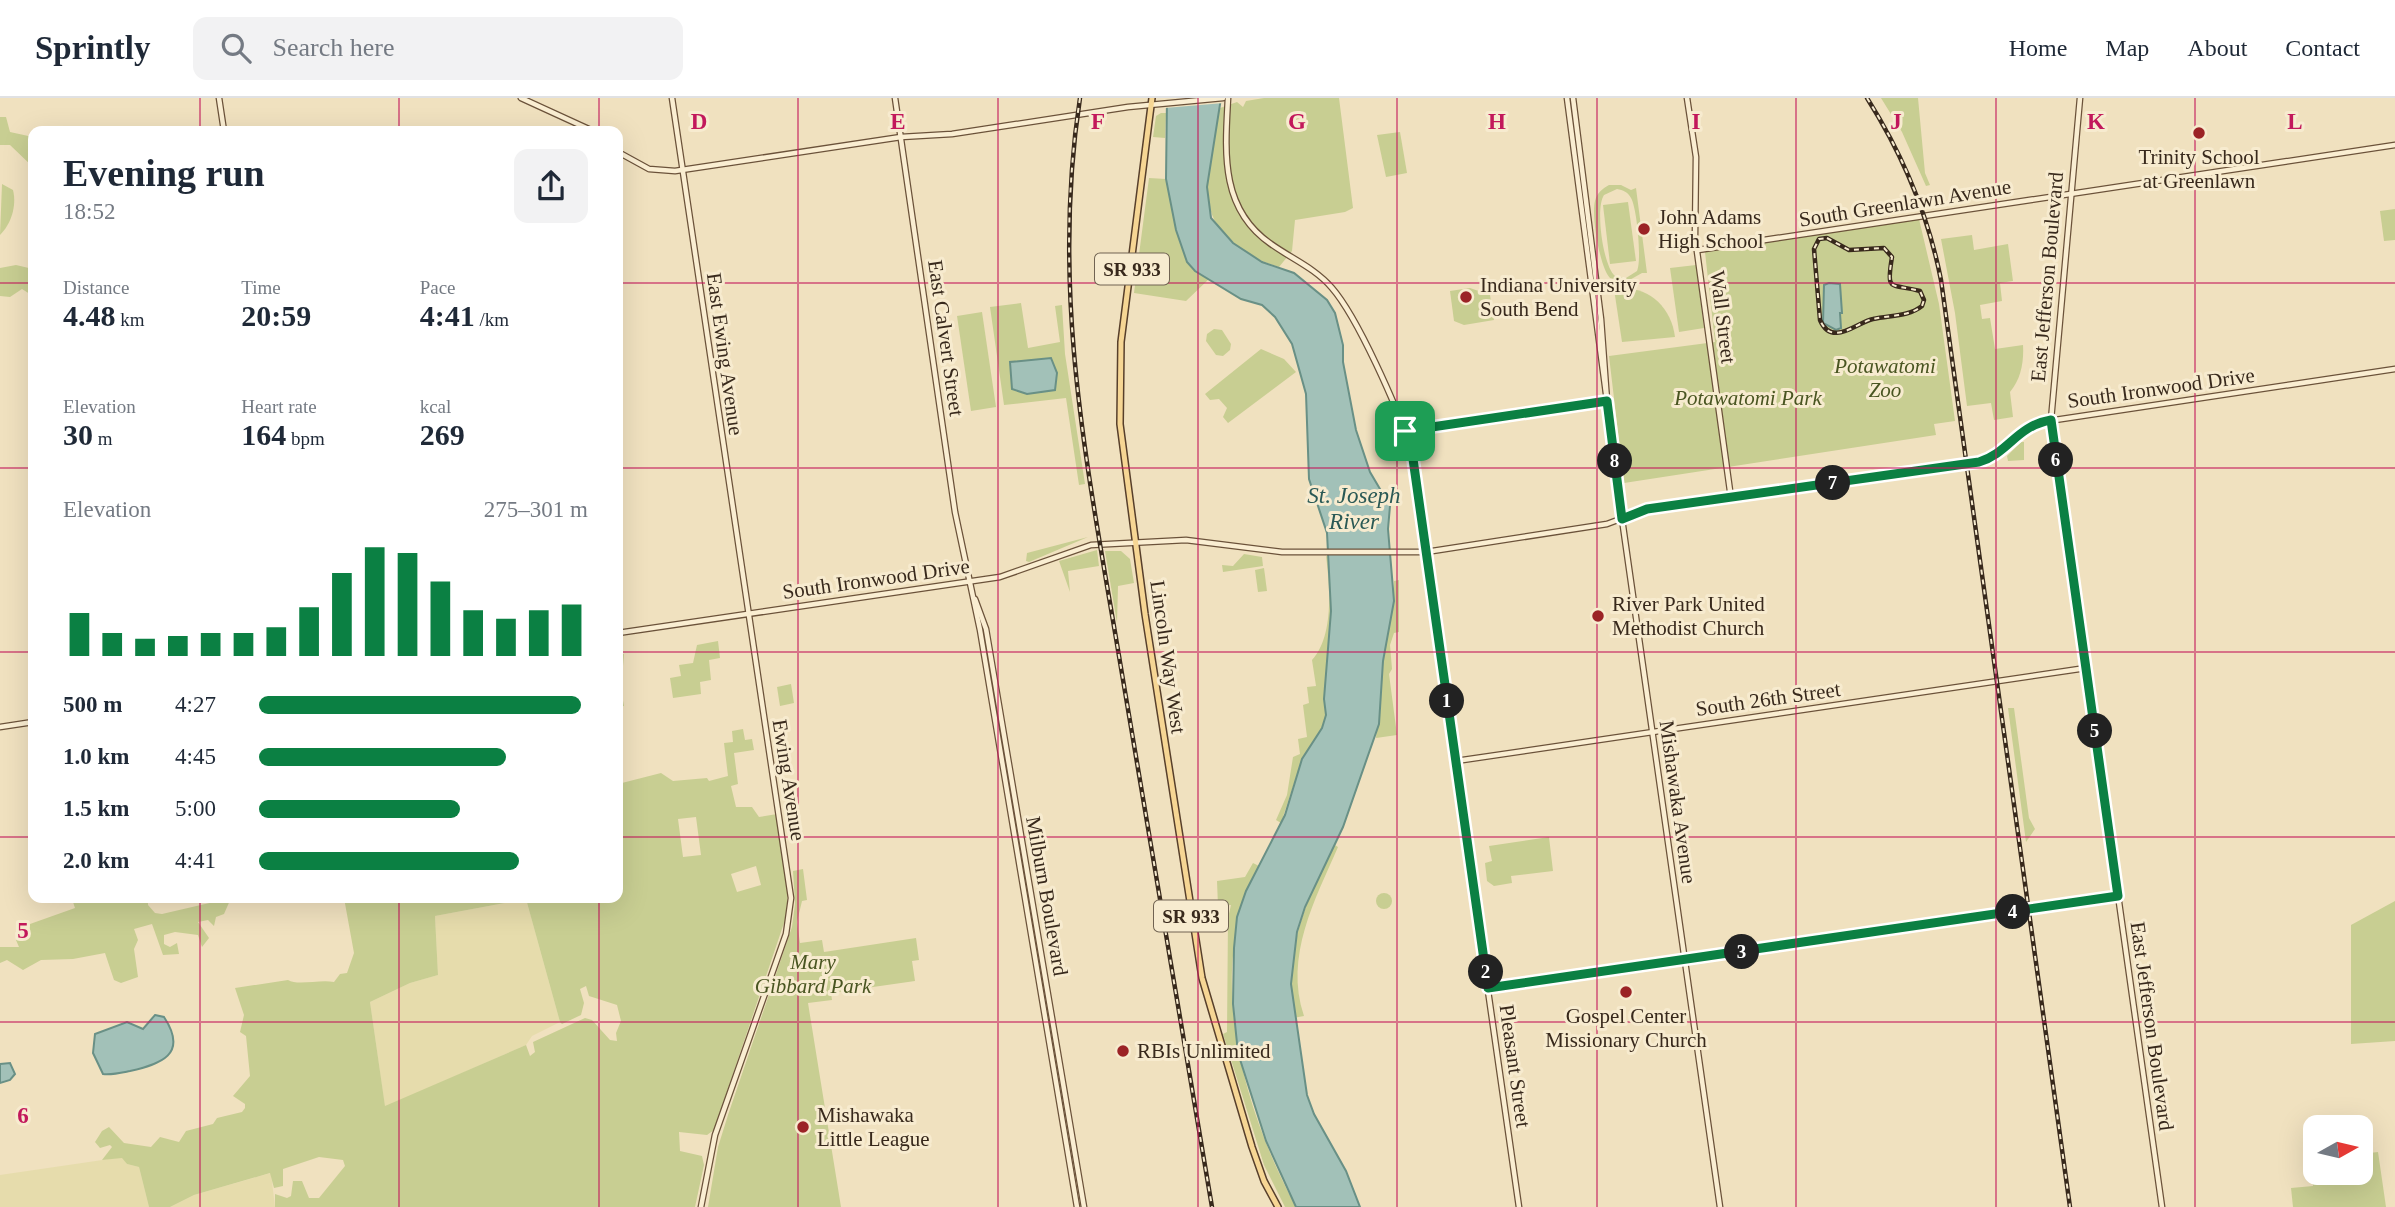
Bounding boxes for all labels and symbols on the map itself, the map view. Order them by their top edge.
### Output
text: D [691,109,707,134]
text: E [890,109,906,134]
text: F [1091,109,1105,134]
text: G [1288,109,1306,134]
text: H [1488,109,1506,134]
text: I [1692,109,1701,134]
text: J [1890,109,1902,134]
text: K [2087,109,2105,134]
text: L [2287,109,2303,134]
marker: Trinity School at Greenlawn [2191,125,2207,141]
place label: Trinity School at Greenlawn [2138,145,2260,193]
street label: East Jefferson Boulevard [2026,170,2068,383]
street label: South Greenlawn Avenue [1797,174,2013,232]
place label: John Adams High School [1658,205,1764,253]
marker: John Adams High School [1636,221,1652,237]
road number: SR 933 [1095,253,1169,284]
street label: East Calvert Street [923,258,969,418]
street label: Wall Street [1705,269,1741,365]
street label: East Ewing Avenue [702,271,748,437]
place label: Indiana University South Bend [1480,273,1637,321]
marker: Indiana University South Bend [1458,289,1474,305]
park label: Potawatomi Zoo [1833,354,1936,402]
street label: South Ironwood Drive [2066,363,2256,413]
park label: Potawatomi Park [1673,386,1822,410]
pin [1375,401,1435,461]
pin: 6 [2038,442,2074,478]
pin: 8 [1598,444,1632,478]
pin: 7 [1815,466,1850,500]
water label: St. Joseph River [1307,483,1401,534]
street label: South Ironwood Drive [781,554,971,604]
street label: Lincoln Way West [1145,579,1191,735]
place label: River Park United Methodist Church [1612,592,1765,640]
marker: River Park United Methodist Church [1590,608,1606,624]
street label: South 26th Street [1694,677,1842,721]
pin: 1 [1430,684,1464,718]
pin: 5 [2078,714,2112,748]
street label: Ewing Avenue [768,718,810,842]
street label: Mishawaka Avenue [1655,719,1701,885]
street label: Milburn Boulevard [1021,814,1073,978]
pin: 4 [1996,894,2030,930]
road number: SR 933 [1154,901,1228,932]
text: 5 [17,918,29,943]
street label: East Jefferson Boulevard [2125,920,2179,1132]
pin: 3 [1724,934,1760,970]
park label: Mary Gibbard Park [755,950,872,998]
pin: 2 [1468,954,1504,990]
marker: Gospel Center Missionary Church [1618,984,1634,1000]
street label: Pleasant Street [1494,1003,1536,1129]
place label: Gospel Center Missionary Church [1545,1004,1707,1052]
place label: RBIs Unlimited [1137,1039,1271,1063]
marker: RBIs Unlimited [1115,1043,1131,1059]
text: 6 [17,1103,29,1128]
place label: Mishawaka Little League [817,1103,930,1151]
north arrow [2303,1115,2373,1185]
marker: Mishawaka Little League [795,1119,811,1135]

